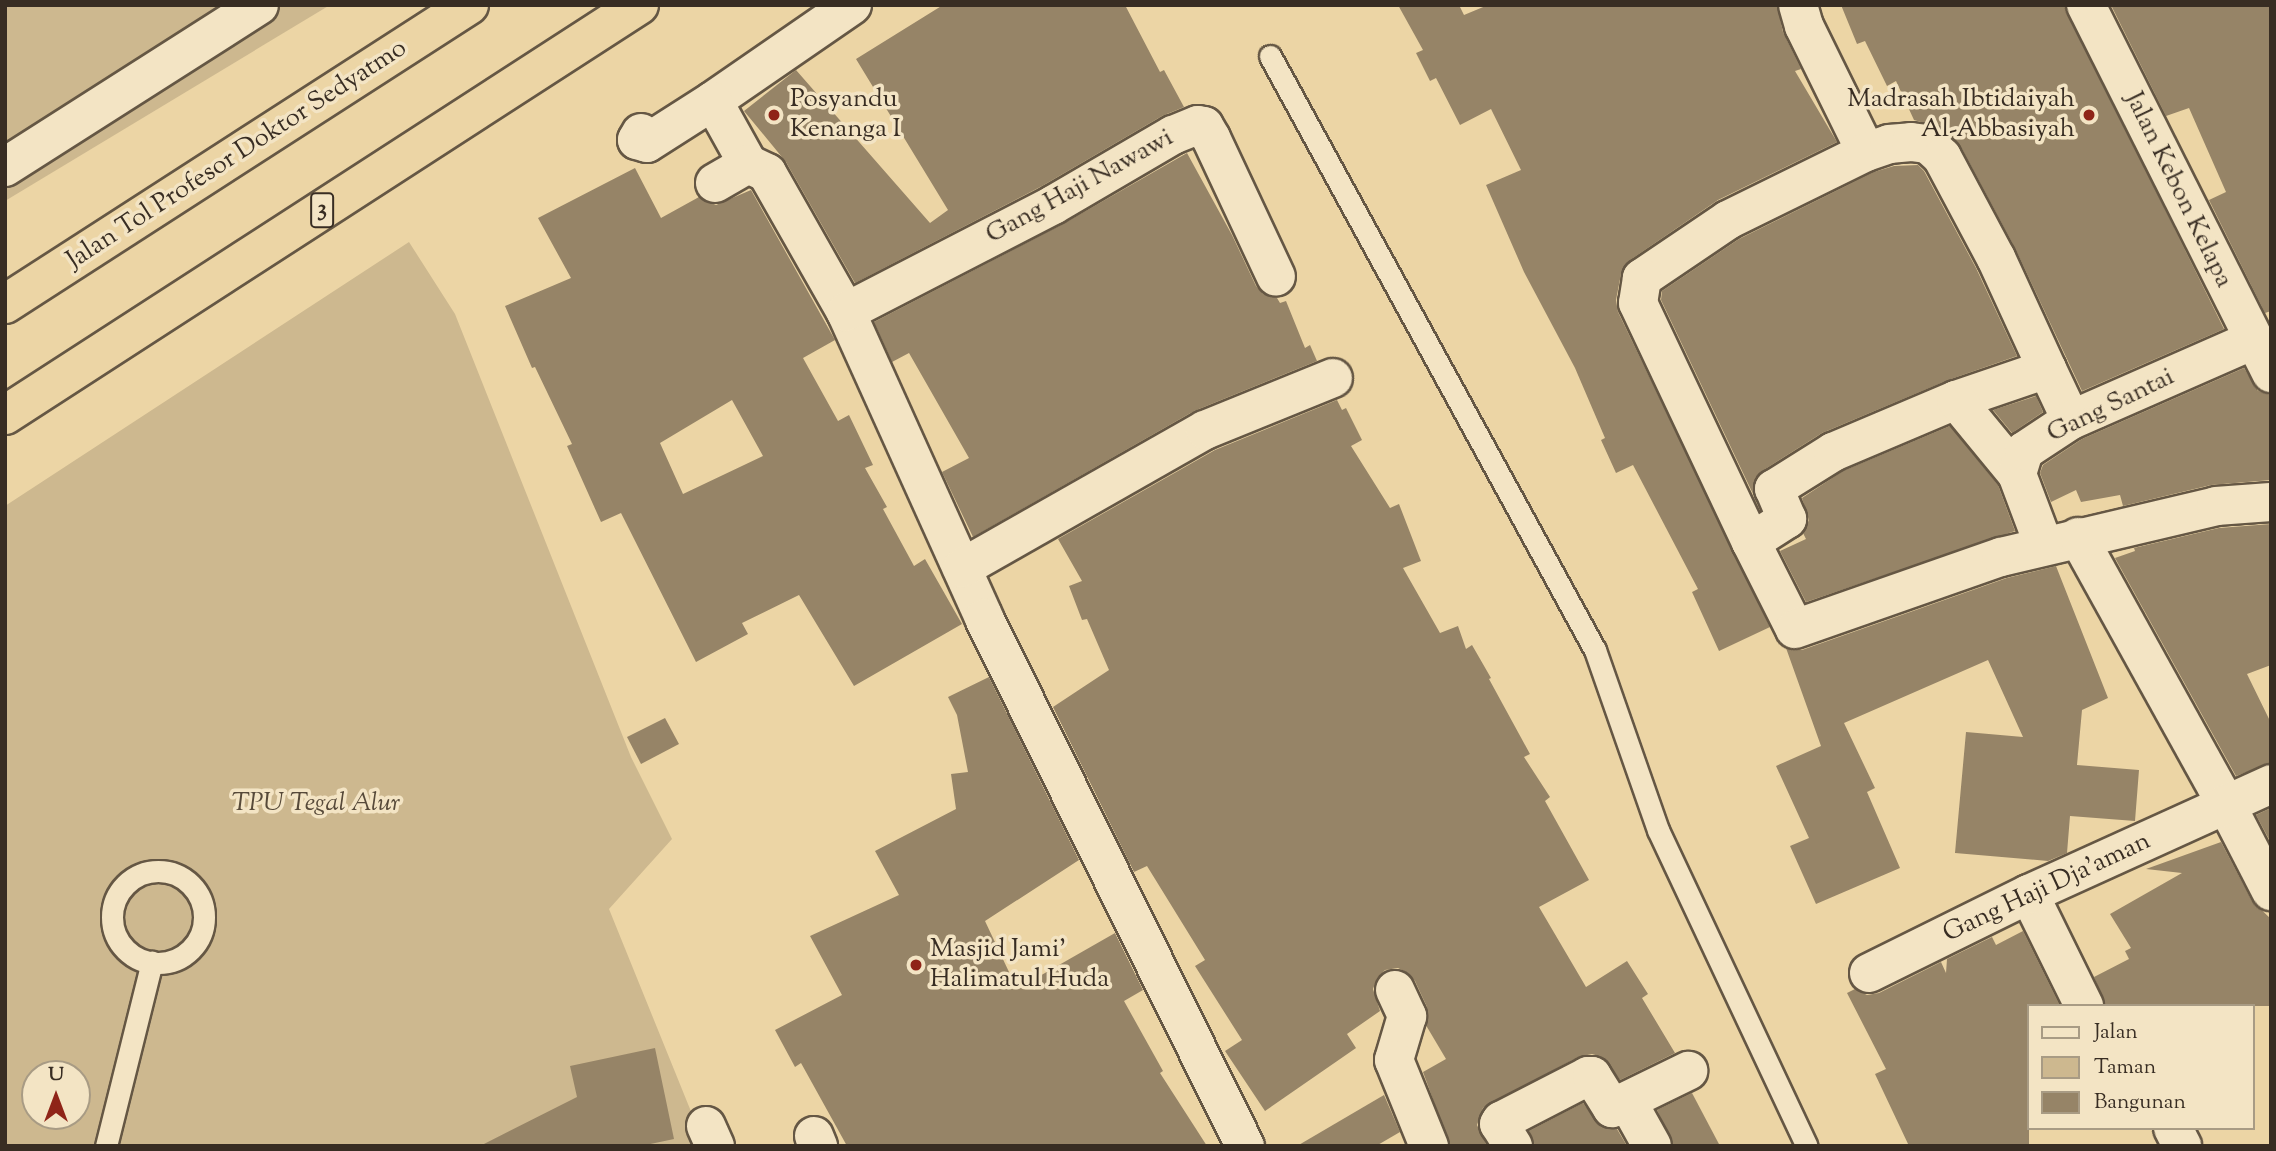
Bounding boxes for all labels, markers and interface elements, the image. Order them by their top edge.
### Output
street label: Jalan Tol Profesor Doktor Sedyatmo [61,33,413,277]
place label: Posyandu Kenanga I [790,84,901,146]
place label: Madrasah Ibtidaiyah Al-Abbasiyah [1847,84,2075,146]
street label: Jalan Kebon Kelapa [2117,87,2239,293]
marker: Posyandu Kenanga I [764,105,784,125]
marker: Madrasah Ibtidaiyah Al-Abbasiyah [2081,107,2097,123]
street label: Gang Haji Nawawi [981,123,1179,251]
road number: 3 [310,190,334,230]
street label: Gang Santai [2042,362,2180,450]
park label: TPU Tegal Alur [232,788,400,820]
street label: Gang Haji Dja'aman [1938,826,2156,950]
place label: Masjid Jami' Halimatul Huda [930,934,1109,996]
marker: Masjid Jami' Halimatul Huda [908,957,924,973]
legend [2028,1004,2255,1130]
text: Jalan [2094,1018,2138,1048]
text: Taman [2094,1053,2156,1083]
north arrow [21,1060,91,1130]
text: U [48,1062,64,1089]
text: Bangunan [2094,1088,2186,1118]

